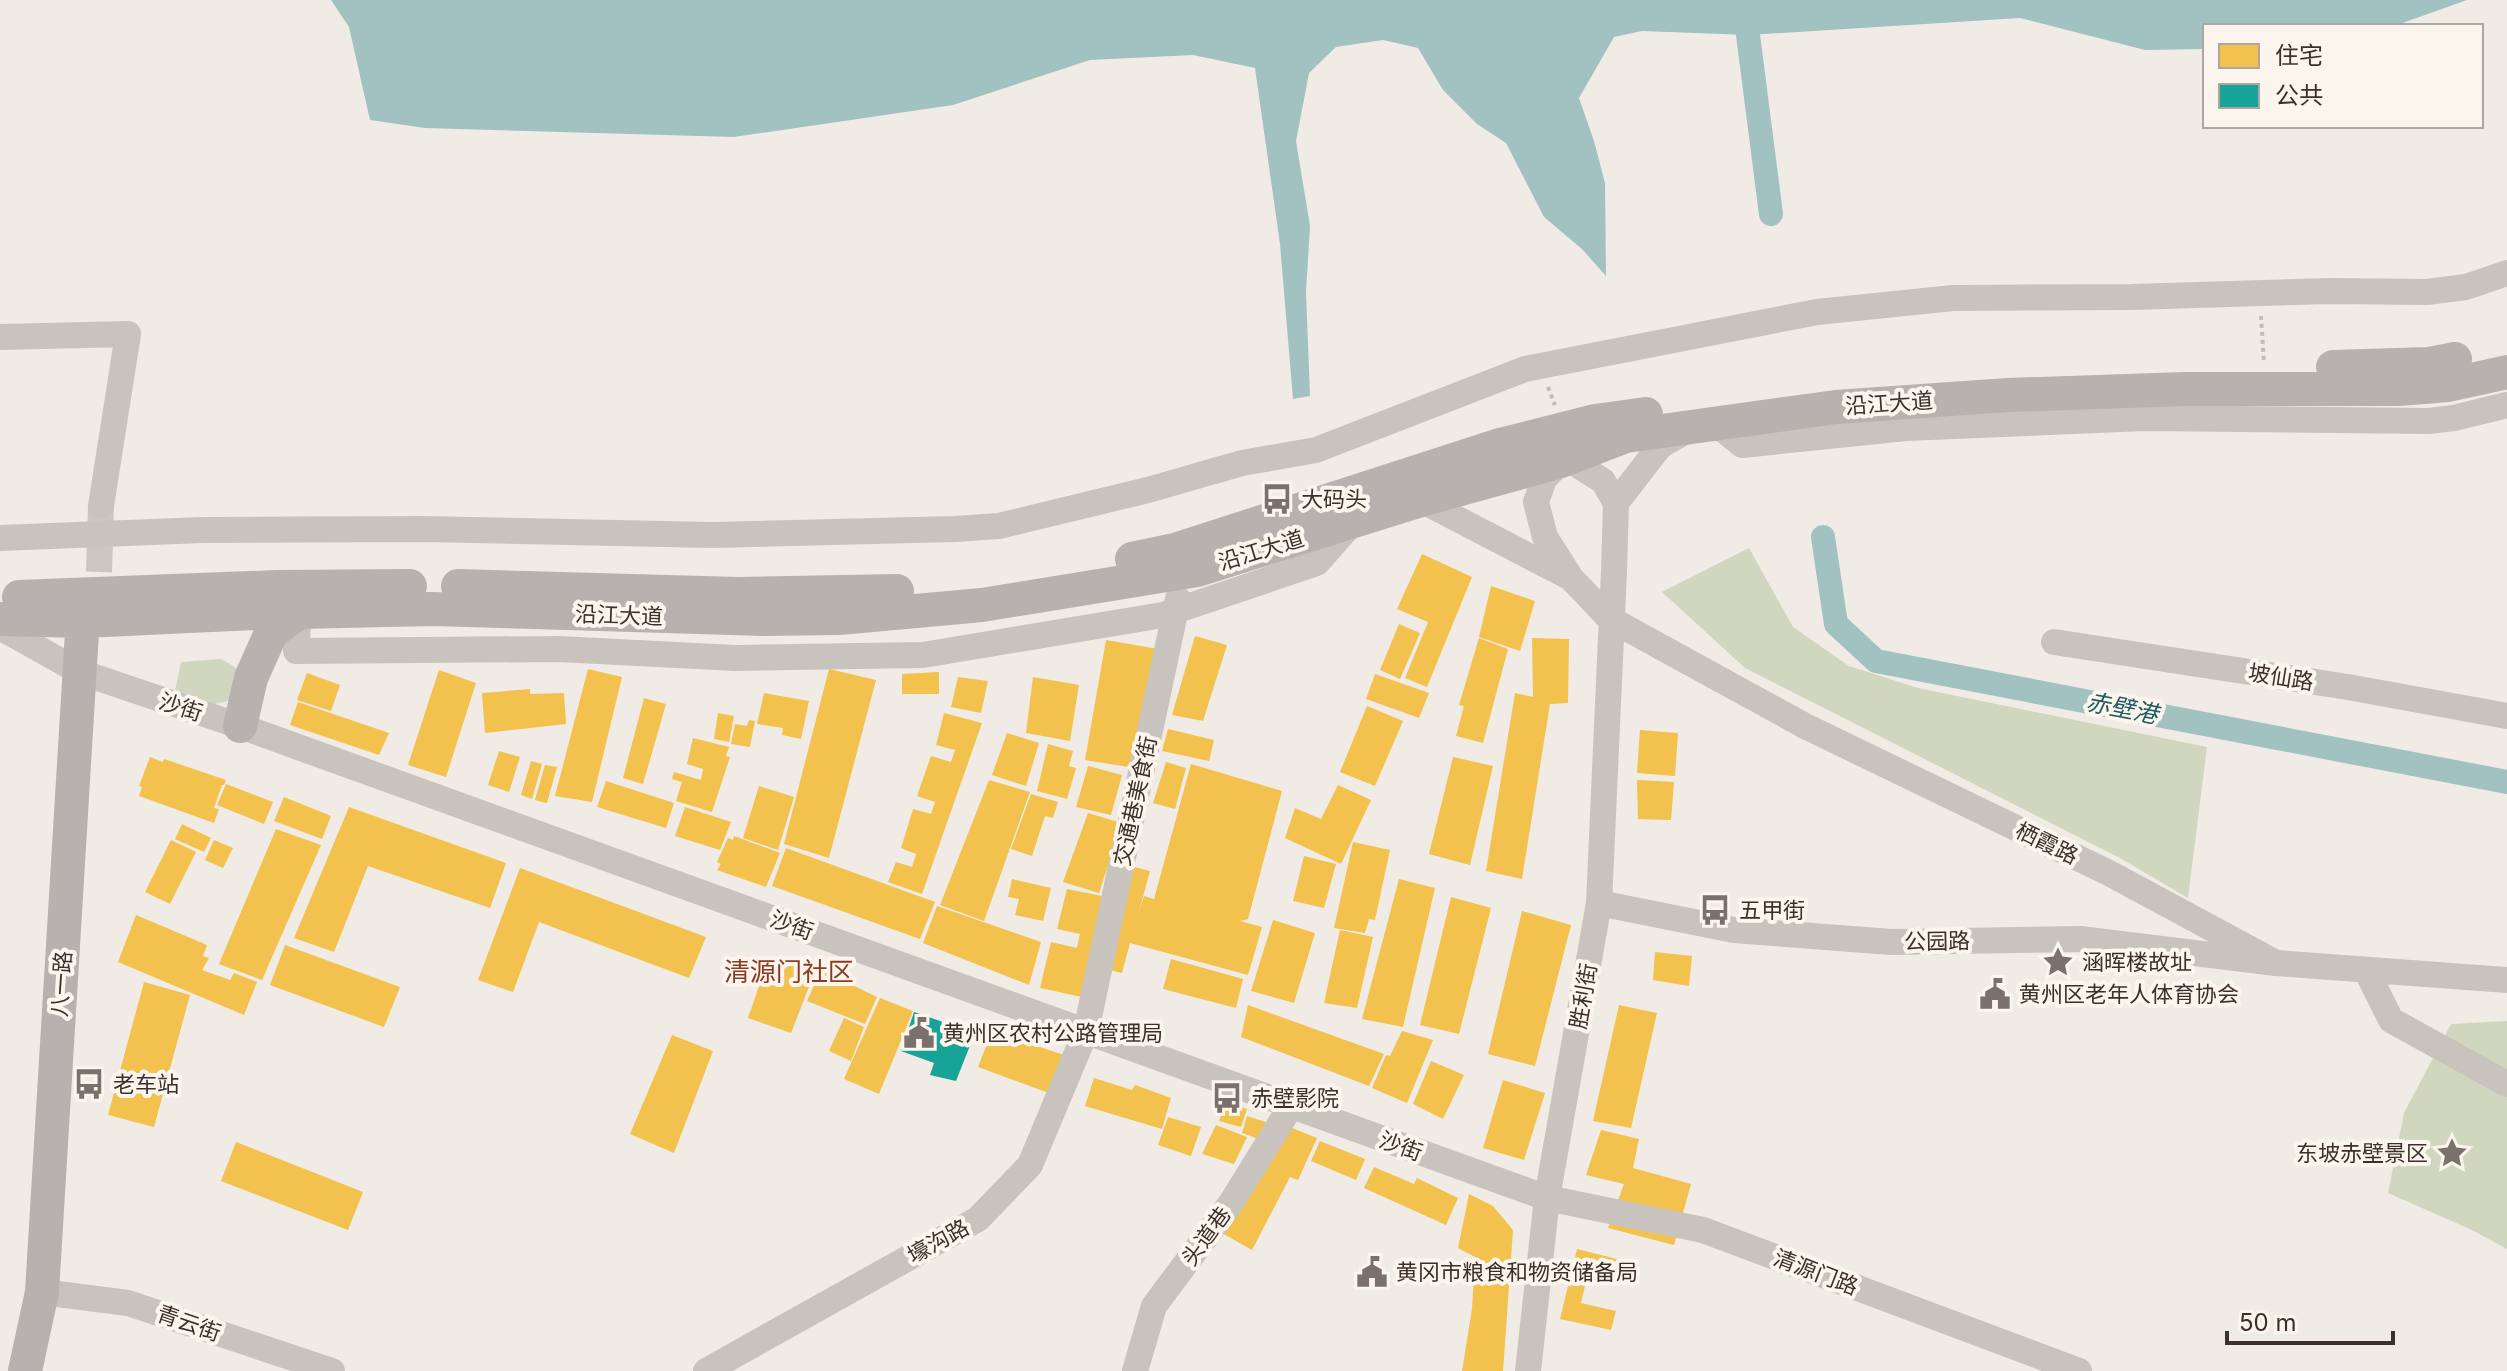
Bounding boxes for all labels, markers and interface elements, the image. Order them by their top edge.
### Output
legend [2203,24,2483,128]
text: 住宅 [2275,41,2323,70]
text: 公共 [2275,81,2323,110]
street label: 沿江大道 [1844,387,1934,419]
bus stop icon: 大码头 [1260,482,1294,516]
place label: 大码头 [1301,486,1367,512]
street label: 沿江大道 [1215,525,1307,575]
street label: 沿江大道 [575,600,663,630]
street label: 坡仙路 [2246,659,2316,695]
water label: 赤壁港 [2084,687,2163,730]
street label: 沙街 [156,688,206,726]
street label: 交通巷美食街 [1109,734,1161,868]
street label: 栖霞路 [2012,817,2082,869]
bus stop icon: 五甲街 [1698,893,1732,927]
place label: 五甲街 [1739,897,1805,923]
street label: 沙街 [767,905,817,945]
street label: 公园路 [1904,927,1970,955]
place icon: 涵晖楼故址 [2041,945,2075,979]
place label: 涵晖楼故址 [2082,949,2192,975]
street label: 八一路 [46,950,76,1018]
district label: 清源门社区 [724,956,854,987]
street label: 胜利街 [1564,961,1602,1031]
public building icon: 黄州区老年人体育协会 [1978,977,2012,1011]
place label: 黄州区老年人体育协会 [2019,981,2239,1007]
public building icon: 黄州区农村公路管理局 [902,1016,936,1050]
place label: 黄州区农村公路管理局 [943,1020,1163,1046]
bus stop icon: 老车站 [72,1067,106,1101]
place label: 老车站 [113,1071,179,1097]
bus stop icon: 赤壁影院 [1210,1081,1244,1115]
place label: 赤壁影院 [1251,1085,1339,1111]
street label: 沙街 [1376,1126,1426,1166]
place icon: 东坡赤壁景区 [2435,1136,2469,1170]
place label: 东坡赤壁景区 [2296,1140,2428,1166]
street label: 头道巷 [1176,1202,1236,1270]
street label: 壕沟路 [903,1214,973,1268]
street label: 清源门路 [1770,1244,1862,1300]
public building icon: 黄冈市粮食和物资储备局 [1355,1255,1389,1289]
place label: 黄冈市粮食和物资储备局 [1396,1259,1638,1285]
scale bar [2227,1295,2393,1345]
street label: 青云街 [154,1300,224,1346]
text: 50 m [2239,1308,2297,1337]

